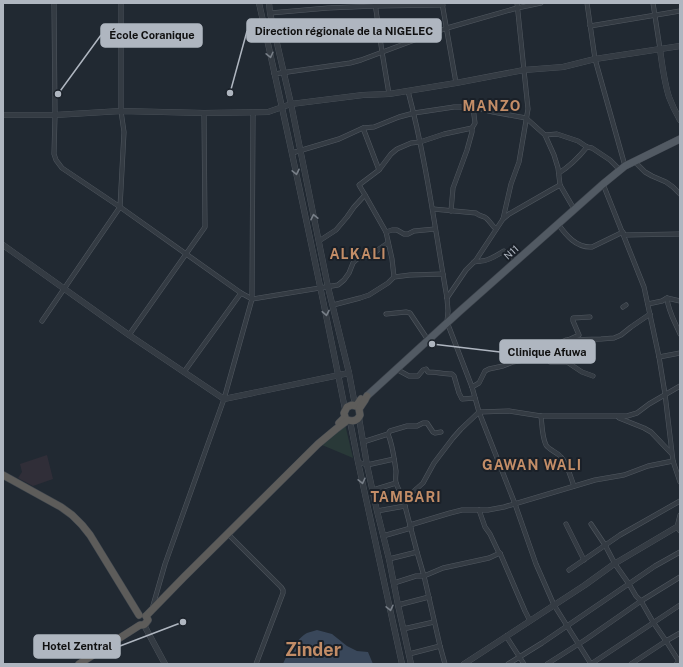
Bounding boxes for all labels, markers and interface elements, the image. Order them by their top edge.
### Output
callout: Direction régionale de la NIGELEC [247,19,441,42]
callout: École Coranique [101,24,202,47]
text: Direction régionale de la NIGELEC [255,25,433,37]
text: École Coranique [109,28,195,41]
one-way arrow [266,52,274,58]
district label: MANZO [463,98,521,114]
one-way arrow [292,169,300,175]
one-way arrow [310,214,319,220]
street label: N11 [501,242,521,262]
district label: ALKALI [329,246,387,262]
one-way arrow [321,310,330,316]
callout: Clinique Afuwa [500,340,595,363]
text: Clinique Afuwa [507,346,587,358]
district label: GAWAN WALI [482,457,582,473]
one-way arrow [357,477,366,484]
district label: TAMBARI [370,489,442,505]
one-way arrow [386,605,394,611]
callout: Hotel Zentral [34,635,120,658]
district label: Zinder [285,639,342,660]
text: Hotel Zentral [42,640,112,652]

